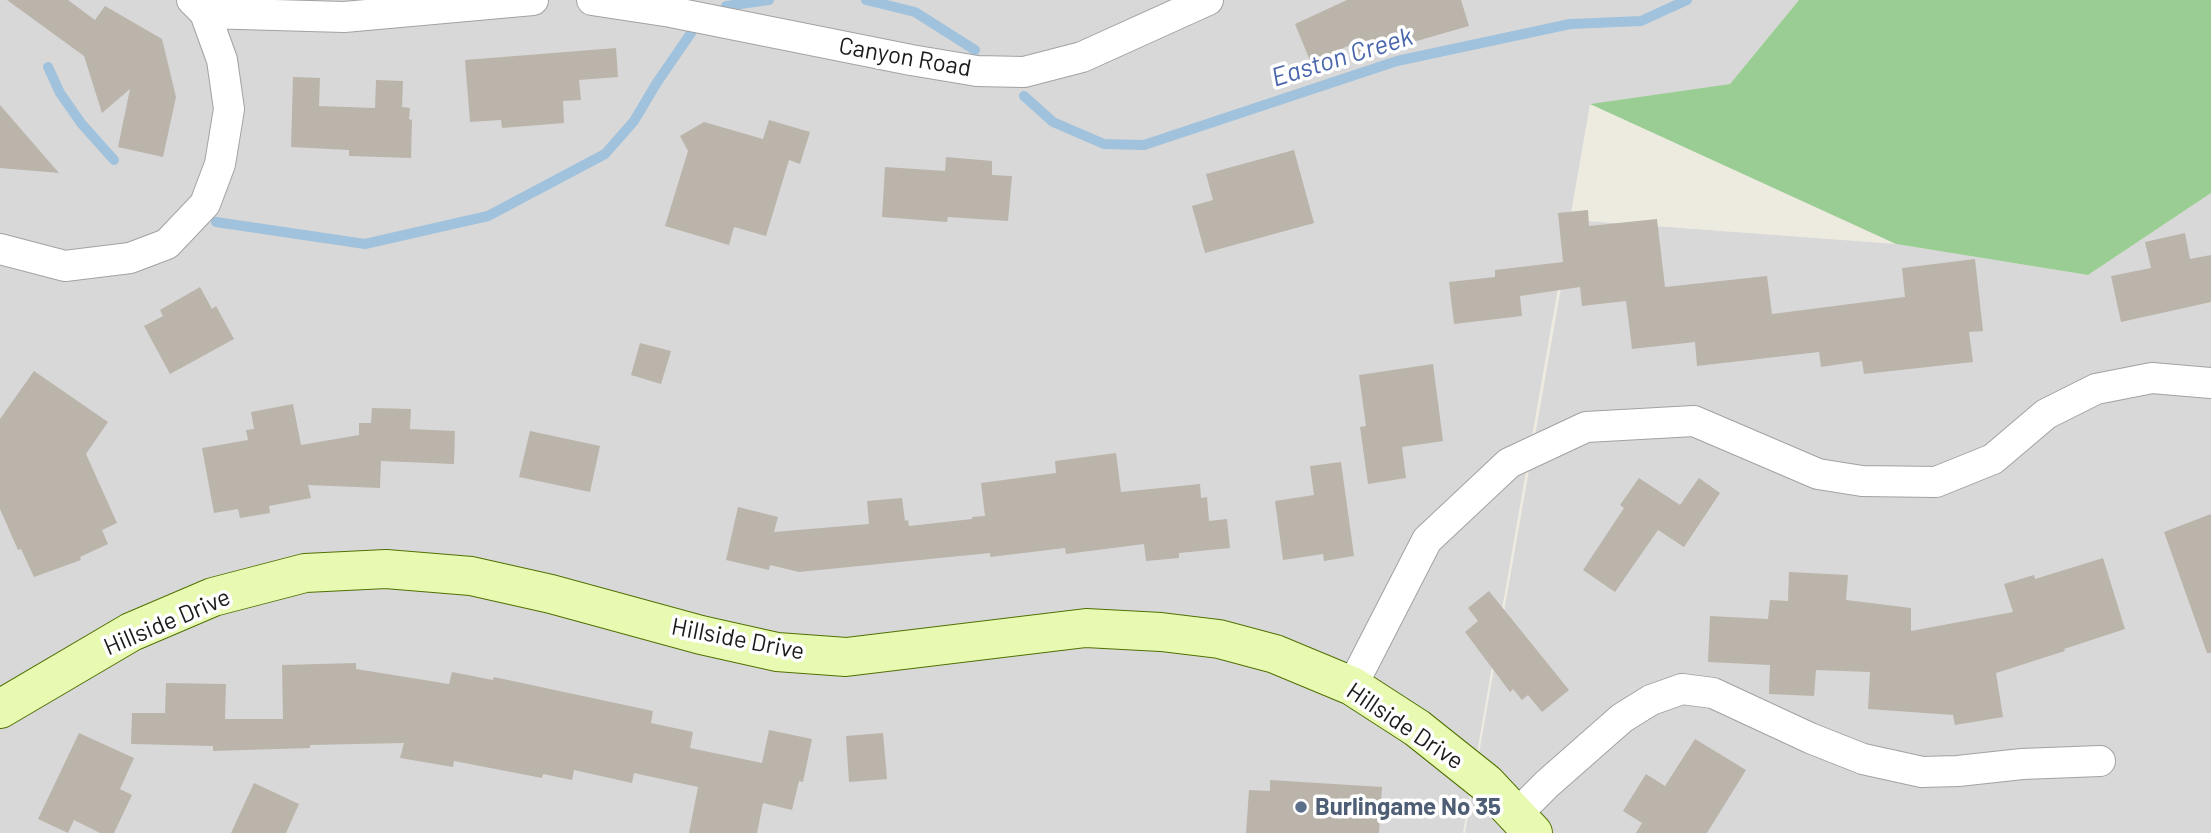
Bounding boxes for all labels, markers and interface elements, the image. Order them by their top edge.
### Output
water label: Easton Creek [1268,21,1416,93]
street label: Canyon Road [837,31,973,83]
street label: Hillside Drive [99,582,235,662]
street label: Hillside Drive [669,612,807,666]
street label: Hillside Drive [1341,676,1469,776]
place label: Burlingame No 35 [1315,793,1501,821]
marker: Burlingame No 35 [1293,799,1309,815]

